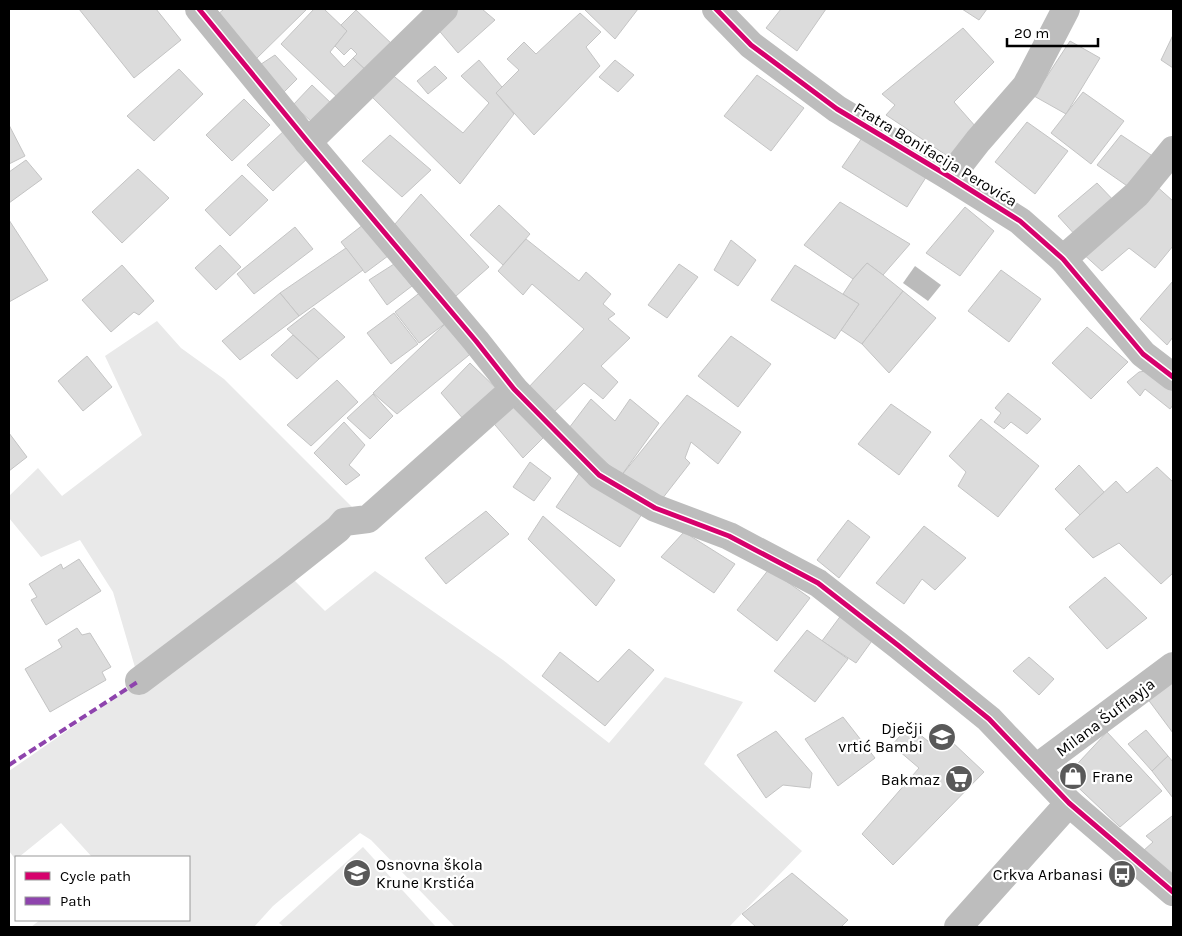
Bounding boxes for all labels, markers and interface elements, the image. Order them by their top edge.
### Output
scale bar [1007,15,1098,47]
text: 20 m [1014,24,1049,42]
street label: Fratra Bonifacija Perovića [851,98,1021,211]
street label: Milana Šufflayja [1052,674,1158,761]
place label: Dječji vrtić Bambi [838,719,923,756]
school or university icon: Dječji vrtić Bambi [927,722,957,752]
shop icon: Frane [1058,761,1088,791]
supermarket icon: Bakmaz [944,764,974,794]
place label: Frane [1092,767,1133,786]
place label: Bakmaz [881,770,940,789]
place label: Osnovna škola Krune Krstića [376,855,483,892]
legend [15,856,190,921]
school or university icon: Osnovna škola Krune Krstića [342,858,372,888]
bus stop icon: Crkva Arbanasi [1107,859,1137,889]
place label: Crkva Arbanasi [993,865,1103,884]
text: Cycle path [60,867,131,885]
text: Path [60,892,91,910]

